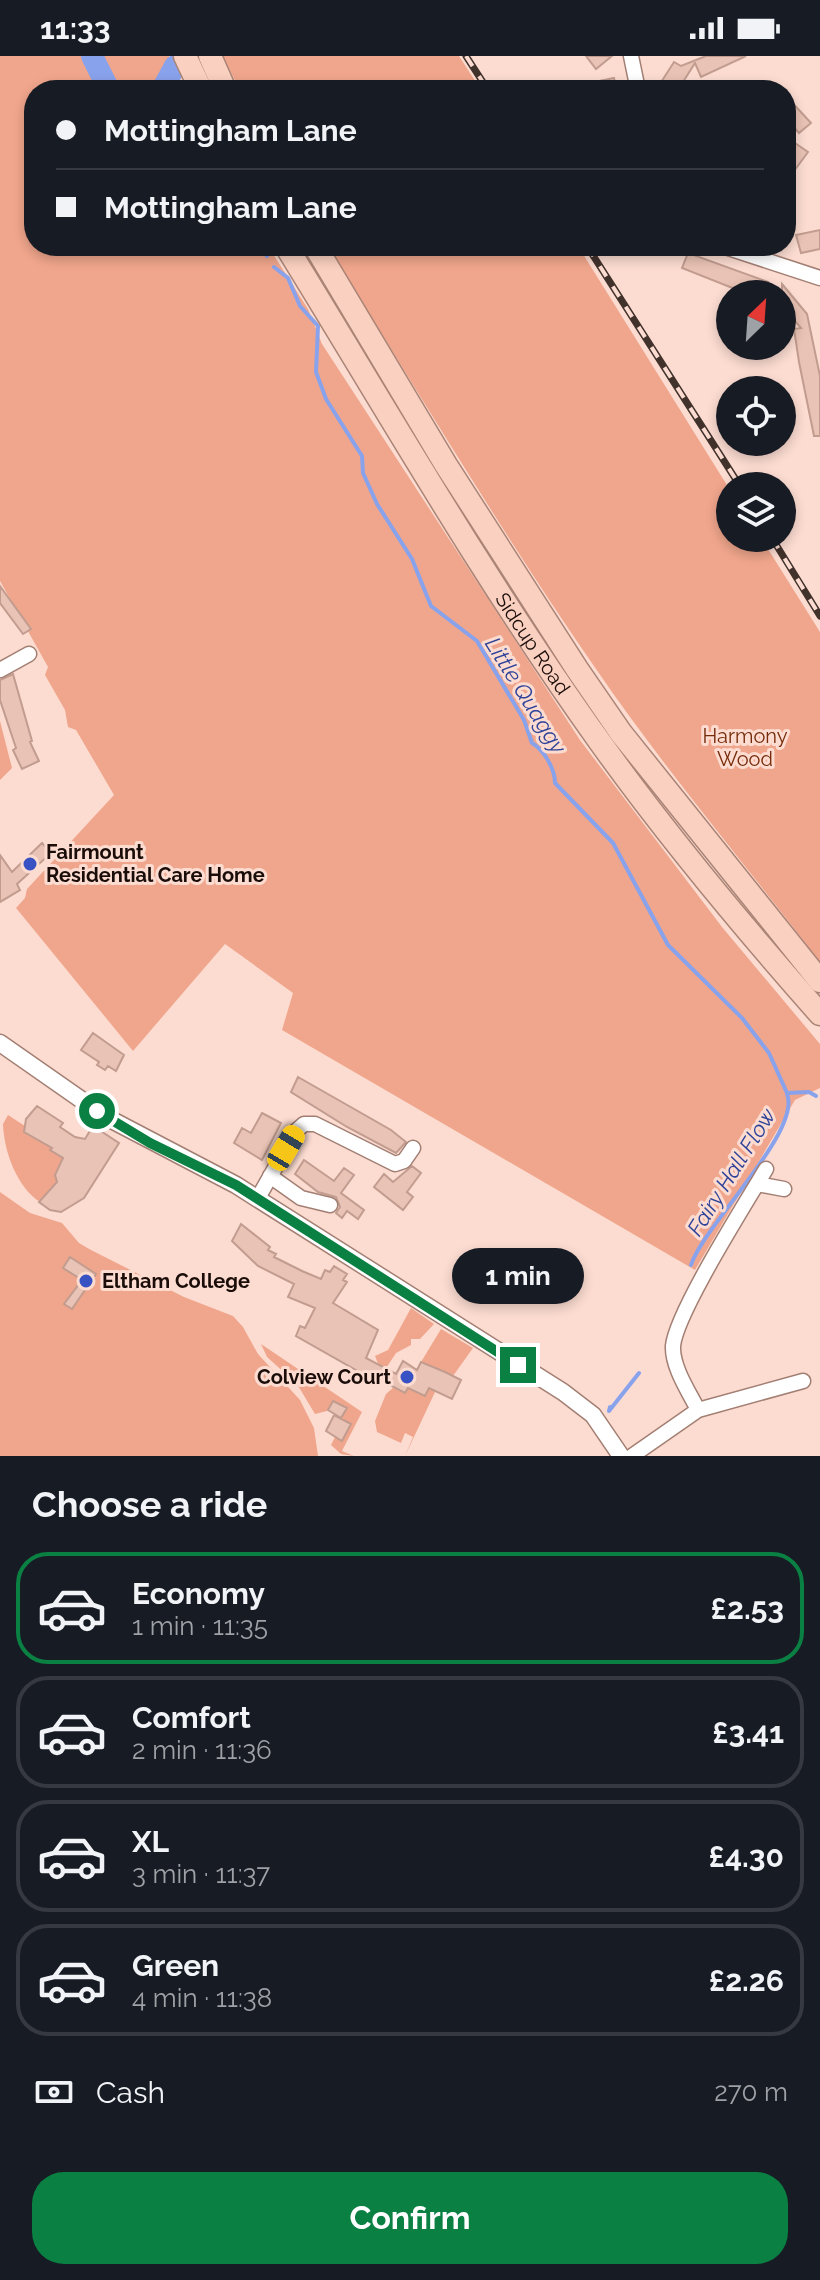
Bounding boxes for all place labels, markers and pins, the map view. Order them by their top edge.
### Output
place label: Fairmount Residential Care Home [46,840,265,887]
marker: Fairmount Residential Care Home [21,855,39,873]
place label: Eltham College [102,1269,250,1293]
marker: Eltham College [77,1272,95,1290]
place label: Colview Court [257,1365,391,1389]
marker: Colview Court [398,1368,416,1386]

